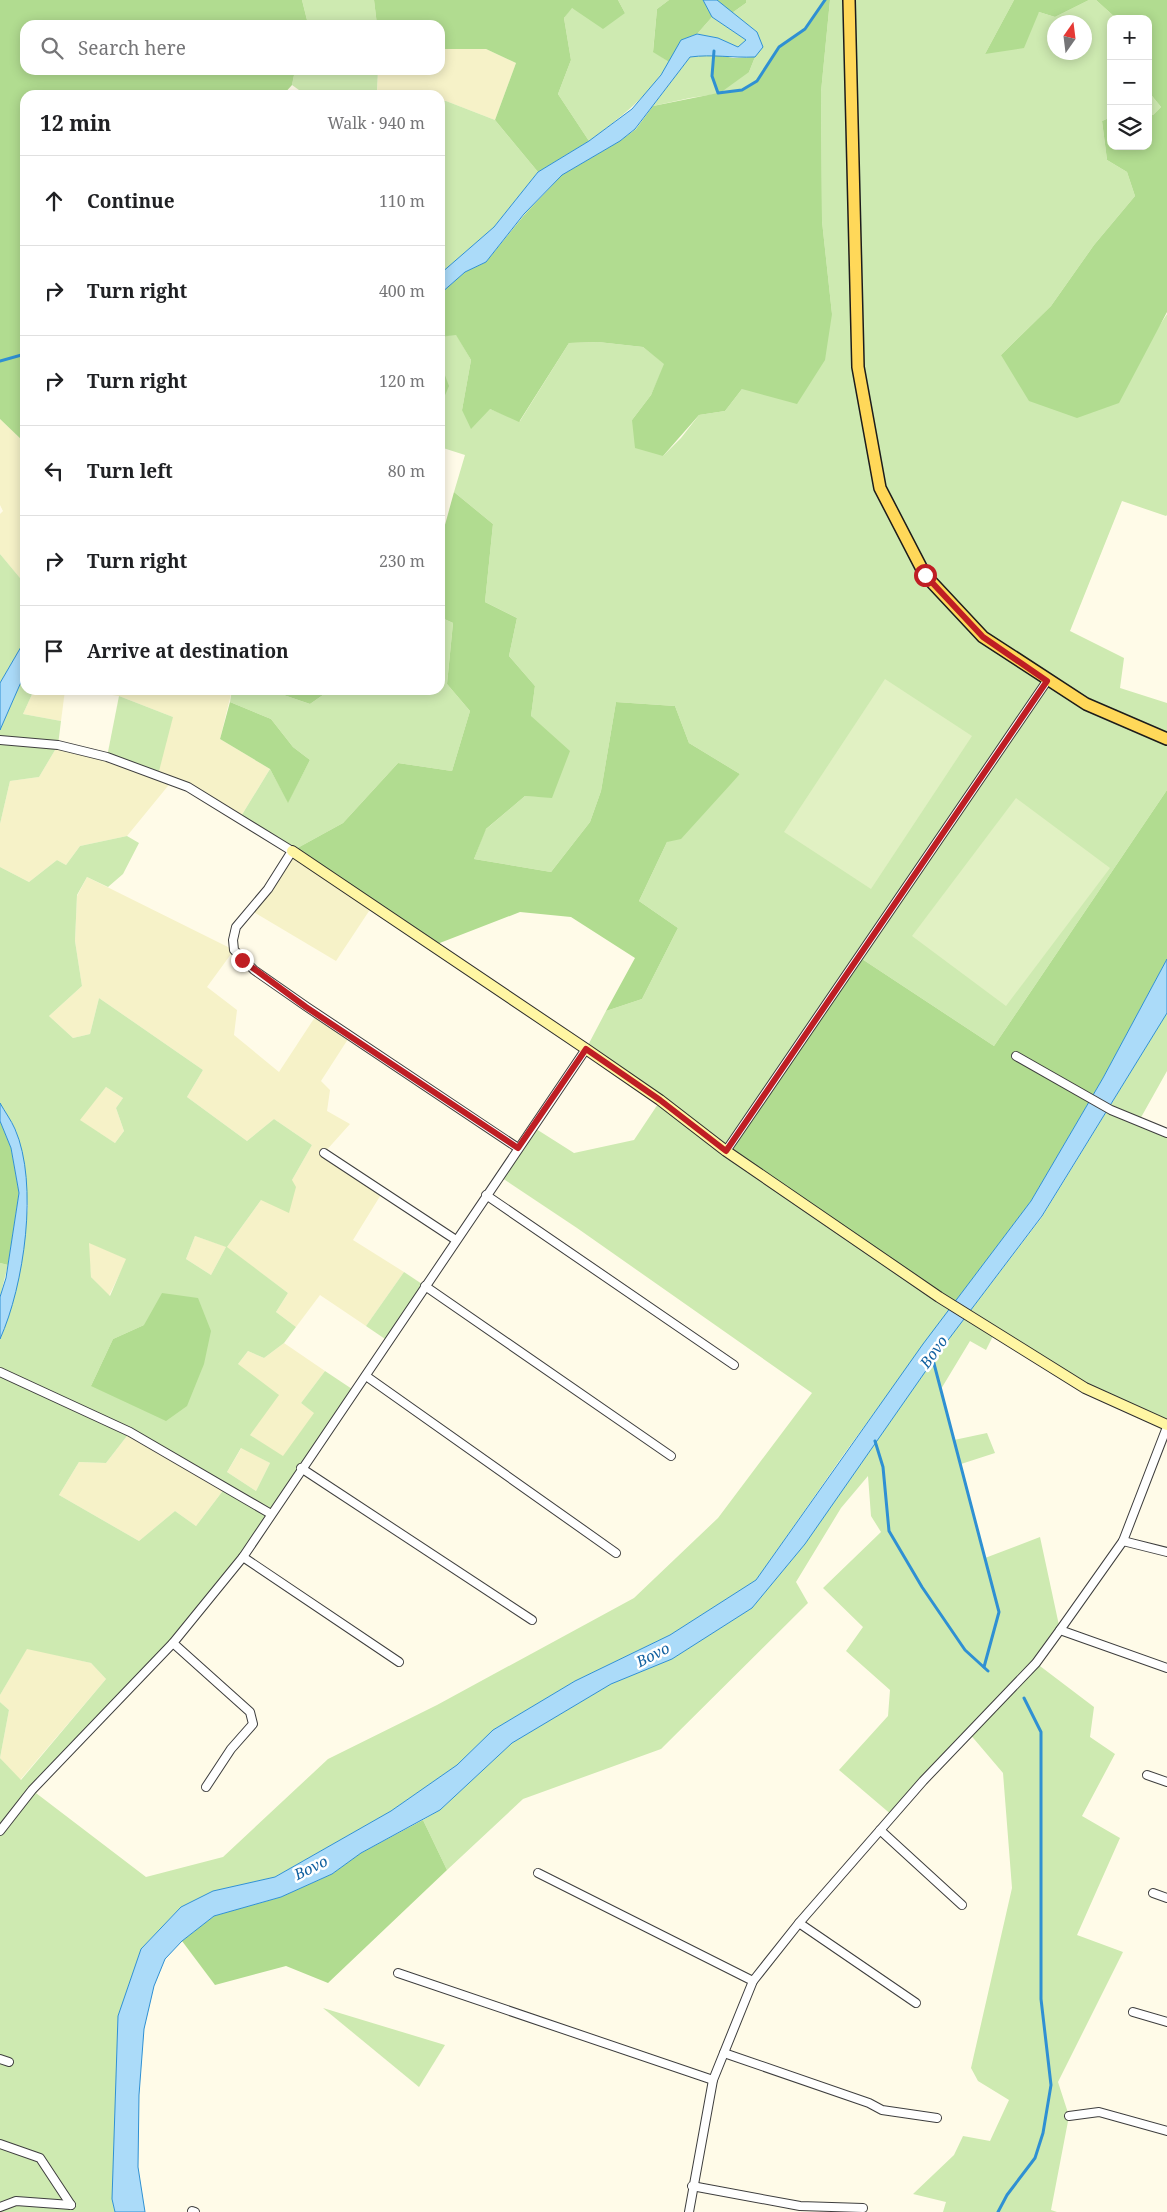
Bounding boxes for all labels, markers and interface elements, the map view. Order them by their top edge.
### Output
north arrow [1047,15,1092,60]
map controls [1107,15,1152,150]
button: + [1107,15,1152,60]
search box [20,20,445,75]
icon: search [38,34,66,62]
text: Search here [78,35,186,61]
button: − [1107,60,1152,105]
button: layers [1107,105,1152,150]
text: 12 min [40,109,111,137]
text: Walk · 940 m [328,112,425,134]
icon: ahead [40,187,68,215]
text: Continue [87,188,175,214]
text: 110 m [379,190,425,212]
icon: right [40,277,68,305]
text: Turn right [87,278,187,304]
text: 400 m [379,280,425,302]
icon: right [40,367,68,395]
text: Turn right [87,368,187,394]
text: 120 m [379,370,425,392]
icon: left [40,457,68,485]
text: Turn left [87,458,173,484]
text: 80 m [388,460,425,482]
icon: right [40,547,68,575]
text: Turn right [87,548,187,574]
text: 230 m [379,550,425,572]
route start [914,564,937,587]
icon: arrive [40,637,68,665]
text: Arrive at destination [87,638,289,664]
route end [231,949,254,972]
water label: Bovo [914,1331,952,1372]
water label: Bovo [631,1637,673,1671]
water label: Bovo [290,1850,331,1884]

